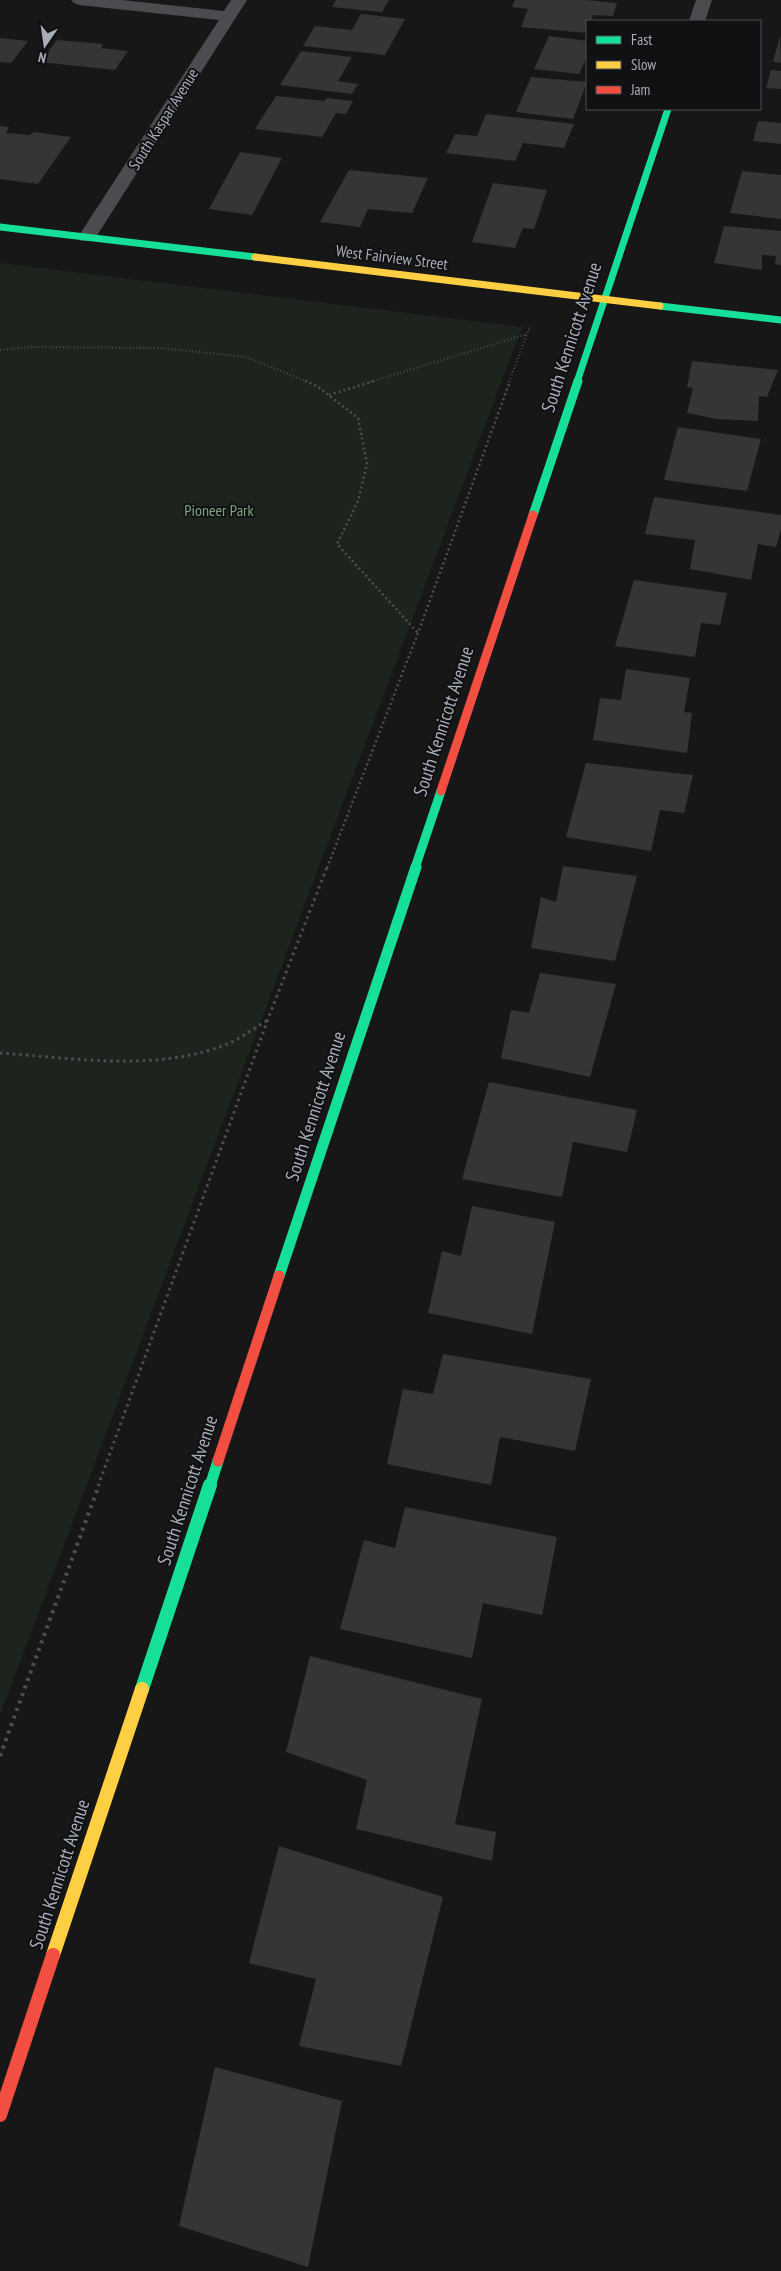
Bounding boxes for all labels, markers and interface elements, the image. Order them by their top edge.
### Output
north arrow [20,20,70,70]
legend [586,20,761,110]
text: Fast [631,30,652,49]
text: N [36,48,48,67]
text: Slow [631,55,656,74]
street label: South Kaspar Avenue [124,64,202,174]
text: Jam [630,80,650,99]
street label: West Fairview Street [335,240,450,274]
street label: South Kennicott Avenue [535,259,607,415]
park label: Pioneer Park [184,500,254,520]
street label: South Kennicott Avenue [407,643,479,799]
street label: South Kennicott Avenue [279,1028,351,1184]
street label: South Kennicott Avenue [151,1412,223,1568]
street label: South Kennicott Avenue [23,1796,95,1952]

